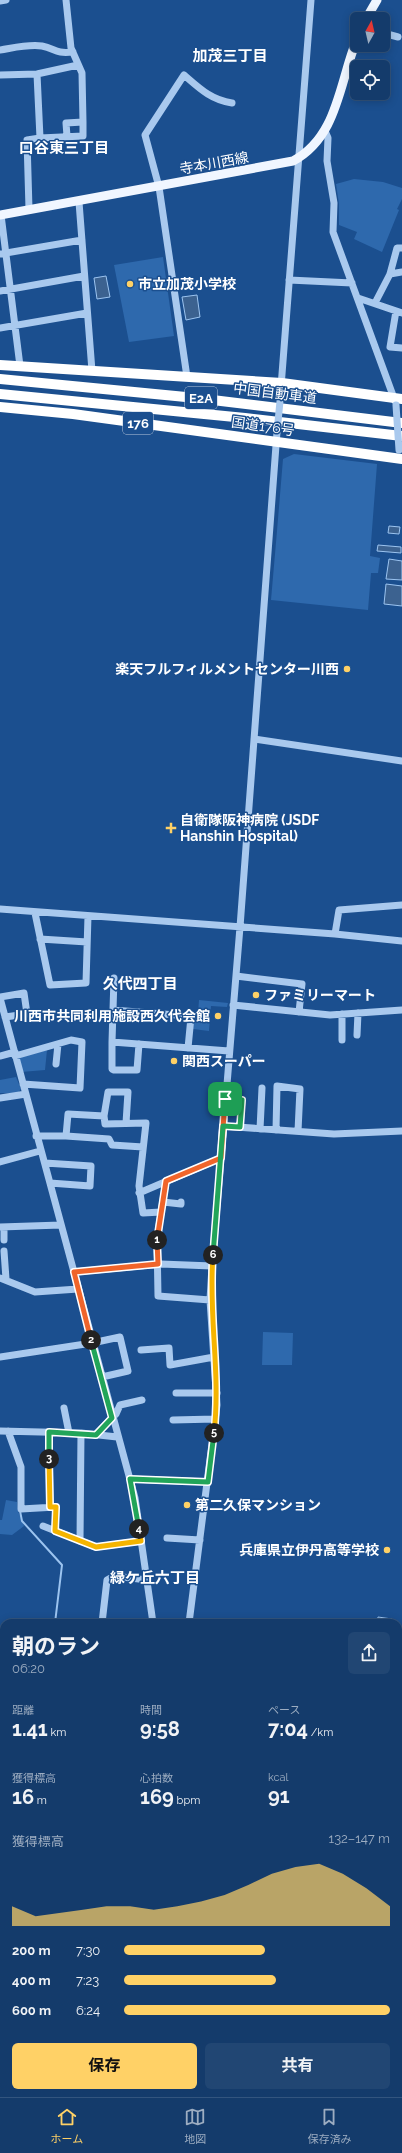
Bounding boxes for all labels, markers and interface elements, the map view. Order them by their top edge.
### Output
north arrow [350,12,390,52]
map controls [350,12,390,100]
district label: 加茂三丁目 [192,47,268,65]
button: locate [350,60,390,100]
district label: 口谷東三丁目 [19,139,109,157]
street label: 寺本川西線 [178,149,250,177]
place label: 市立加茂小学校 [138,276,236,292]
marker: 市立加茂小学校 [125,279,135,289]
street label: 中国自動車道 [232,380,318,406]
road number: E2A [185,387,217,409]
road number: 176 [123,412,153,434]
street label: 国道176号 [230,414,296,438]
place label: 楽天フルフィルメントセンター川西 [115,661,339,677]
marker: 楽天フルフィルメントセンター川西 [342,664,352,674]
place label: 自衛隊阪神病院 (JSDF Hanshin Hospital) [180,812,319,844]
marker: 自衛隊阪神病院 (JSDF Hanshin Hospital) [165,822,177,834]
district label: 久代四丁目 [102,975,178,993]
place label: ファミリーマート [264,987,376,1003]
marker: ファミリーマート [251,990,261,1000]
place label: 川西市共同利用施設西久代会館 [14,1008,210,1024]
marker: 川西市共同利用施設西久代会館 [213,1011,223,1021]
place label: 関西スーパー [182,1053,266,1069]
marker: 関西スーパー [169,1056,179,1066]
pin [208,1082,242,1116]
icon: arrive [214,1088,236,1110]
pin: 1 [147,1230,167,1250]
text: 1 [154,1233,160,1246]
pin: 6 [203,1245,223,1265]
text: 6 [210,1248,216,1261]
pin: 2 [81,1330,101,1350]
text: 2 [88,1333,94,1346]
pin: 5 [204,1423,224,1443]
text: 5 [211,1426,217,1439]
pin: 3 [39,1449,59,1469]
text: 3 [46,1452,52,1465]
place label: 第二久保マンション [195,1497,321,1513]
marker: 第二久保マンション [182,1500,192,1510]
pin: 4 [129,1519,149,1539]
text: 4 [136,1522,142,1535]
place label: 兵庫県立伊丹高等学校 [239,1542,379,1558]
marker: 兵庫県立伊丹高等学校 [382,1545,392,1555]
district label: 緑ケ丘六丁目 [110,1569,200,1587]
button: share [348,1632,390,1674]
text: 朝のラン [12,1633,100,1659]
text: 06:20 [12,1661,45,1676]
text: 距離 [12,1704,34,1717]
text: 時間 [140,1704,162,1717]
text: ペース [268,1704,300,1717]
text: 1.41 [12,1717,48,1741]
text: 9:58 [140,1717,180,1741]
text: 7:04 [268,1717,308,1741]
text: km [48,1726,66,1739]
text: /km [308,1726,333,1739]
text: kcal [268,1771,289,1784]
text: 獲得標高 [12,1772,56,1785]
text: 心拍数 [140,1772,173,1785]
text: 91 [268,1784,290,1808]
text: 16 [12,1785,34,1809]
text: 169 [140,1785,174,1809]
text: m [34,1794,47,1807]
text: bpm [174,1794,200,1807]
text: 132–147 m [329,1831,390,1846]
text: 獲得標高 [12,1834,64,1849]
text: 200 m [12,1943,51,1958]
text: 7:30 [76,1943,100,1958]
text: 400 m [12,1973,51,1988]
text: 7:23 [76,1973,99,1988]
text: 600 m [12,2003,51,2018]
text: 6:24 [76,2003,100,2018]
button: 保存 [12,2043,197,2089]
button: 共有 [205,2043,390,2089]
tab: ホーム [51,2106,83,2146]
tab: 地図 [184,2106,206,2146]
tab: 保存済み [307,2106,351,2146]

